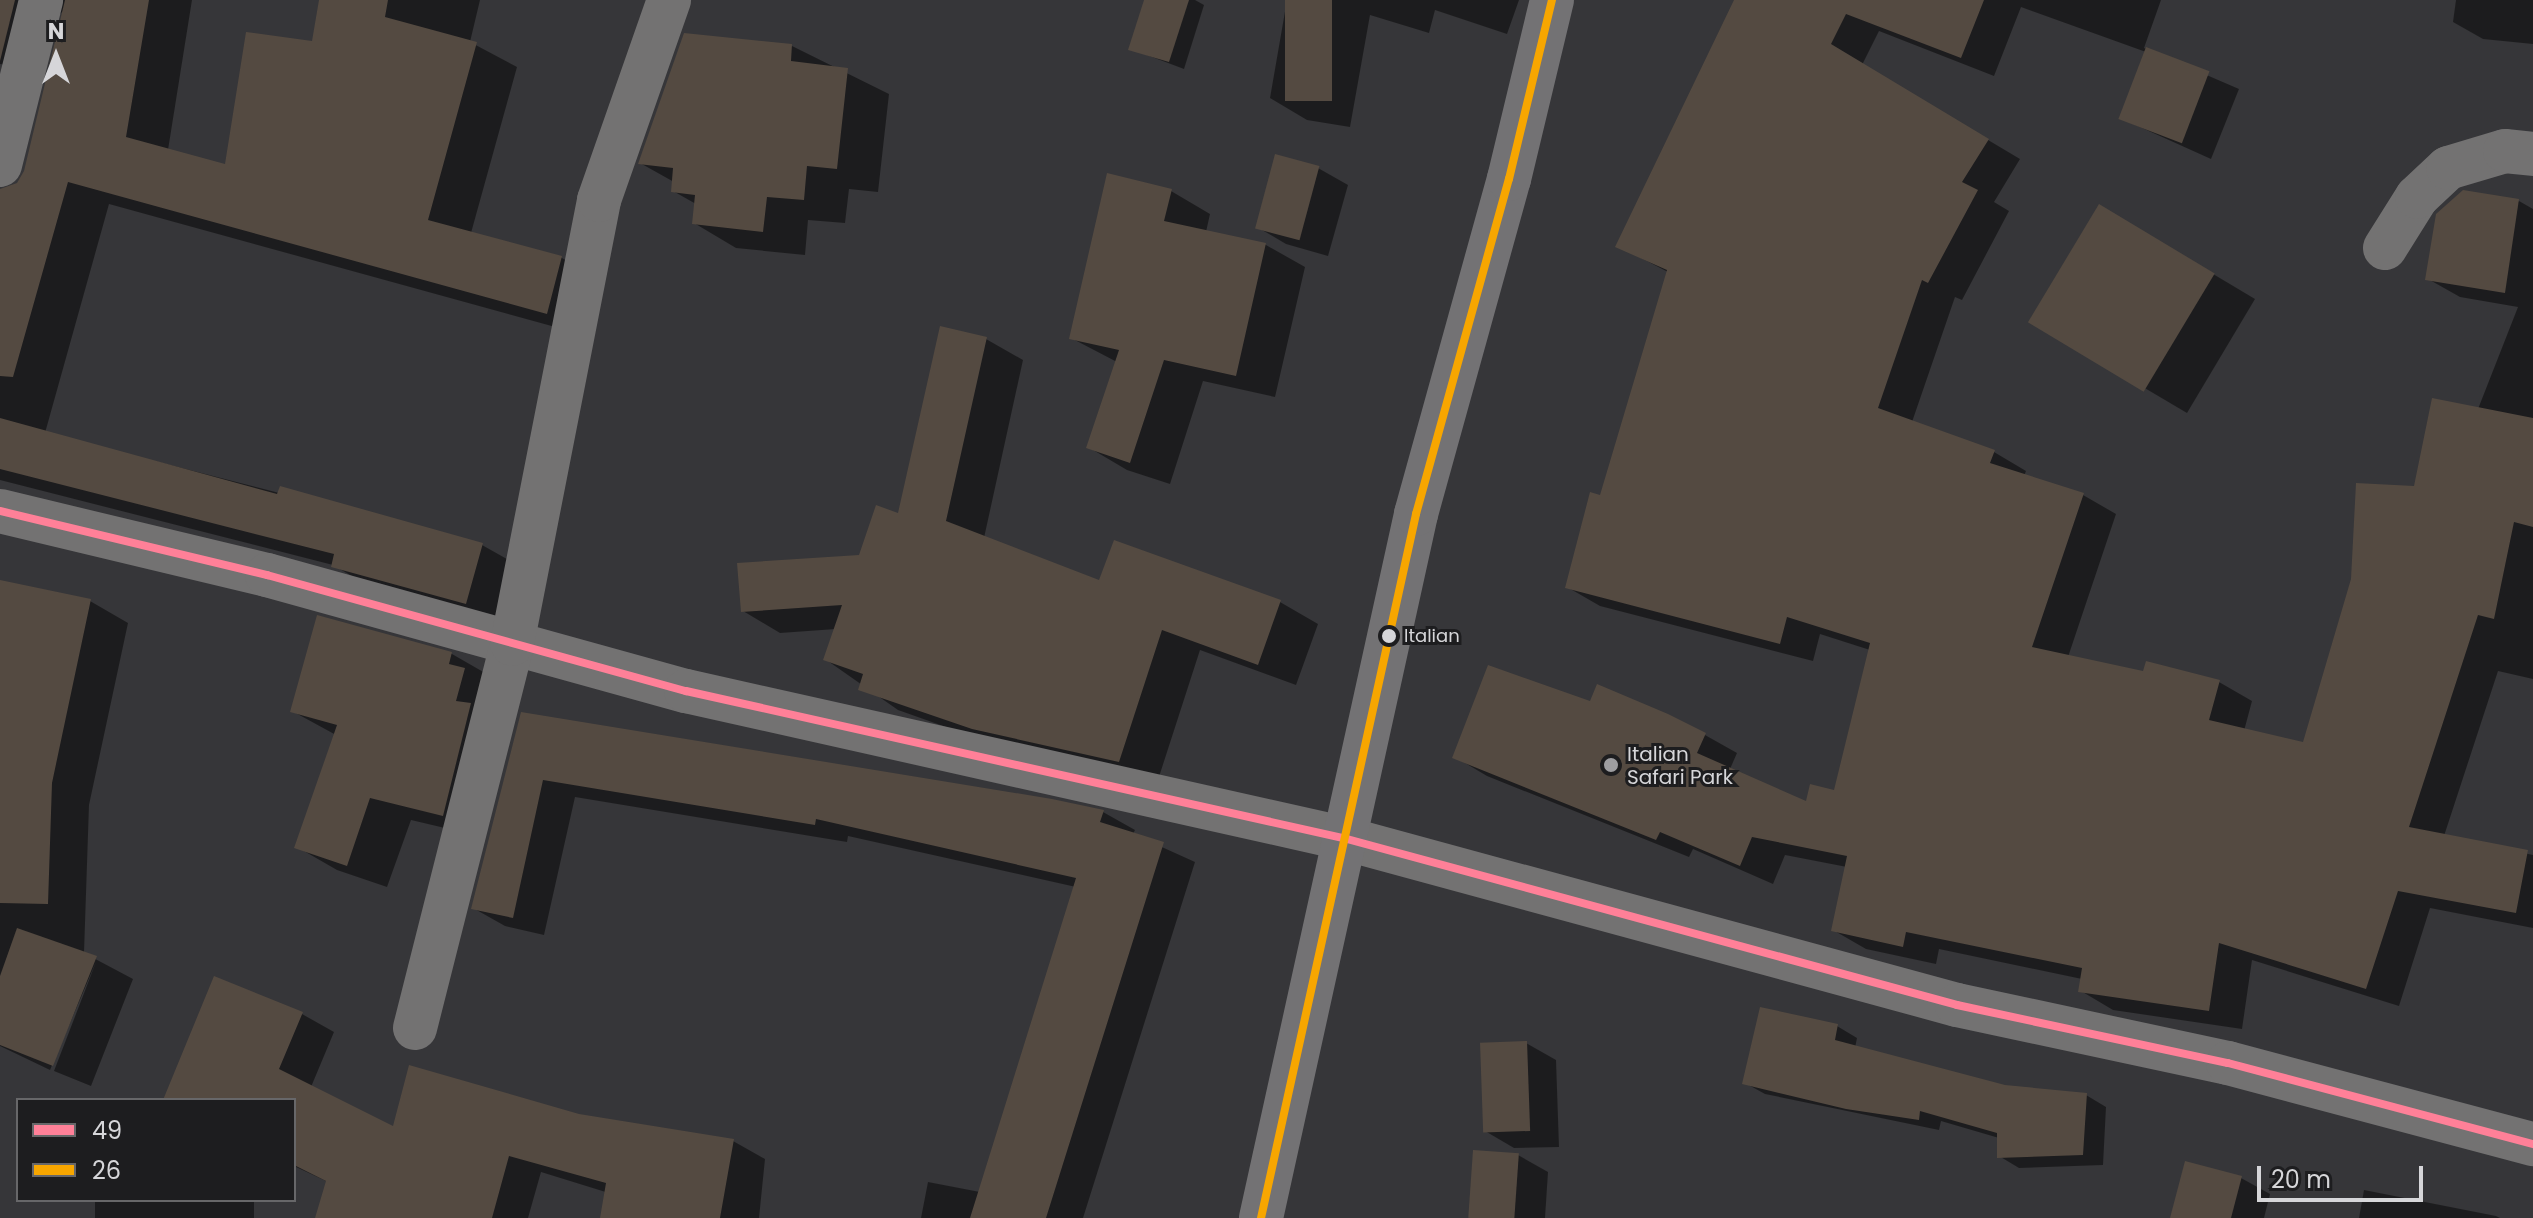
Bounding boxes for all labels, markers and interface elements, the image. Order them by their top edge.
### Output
north arrow [16,16,96,96]
text: N [48,16,64,47]
place label: Italian [1404,625,1460,647]
marker: Italian [1381,628,1397,644]
place label: Italian Safari Park [1627,742,1733,789]
marker: Italian Safari Park [1602,756,1620,774]
legend [16,1098,296,1202]
text: 49 [92,1114,122,1147]
scale bar [2261,1150,2427,1200]
text: 26 [92,1154,121,1187]
text: 20 m [2271,1163,2331,1196]

